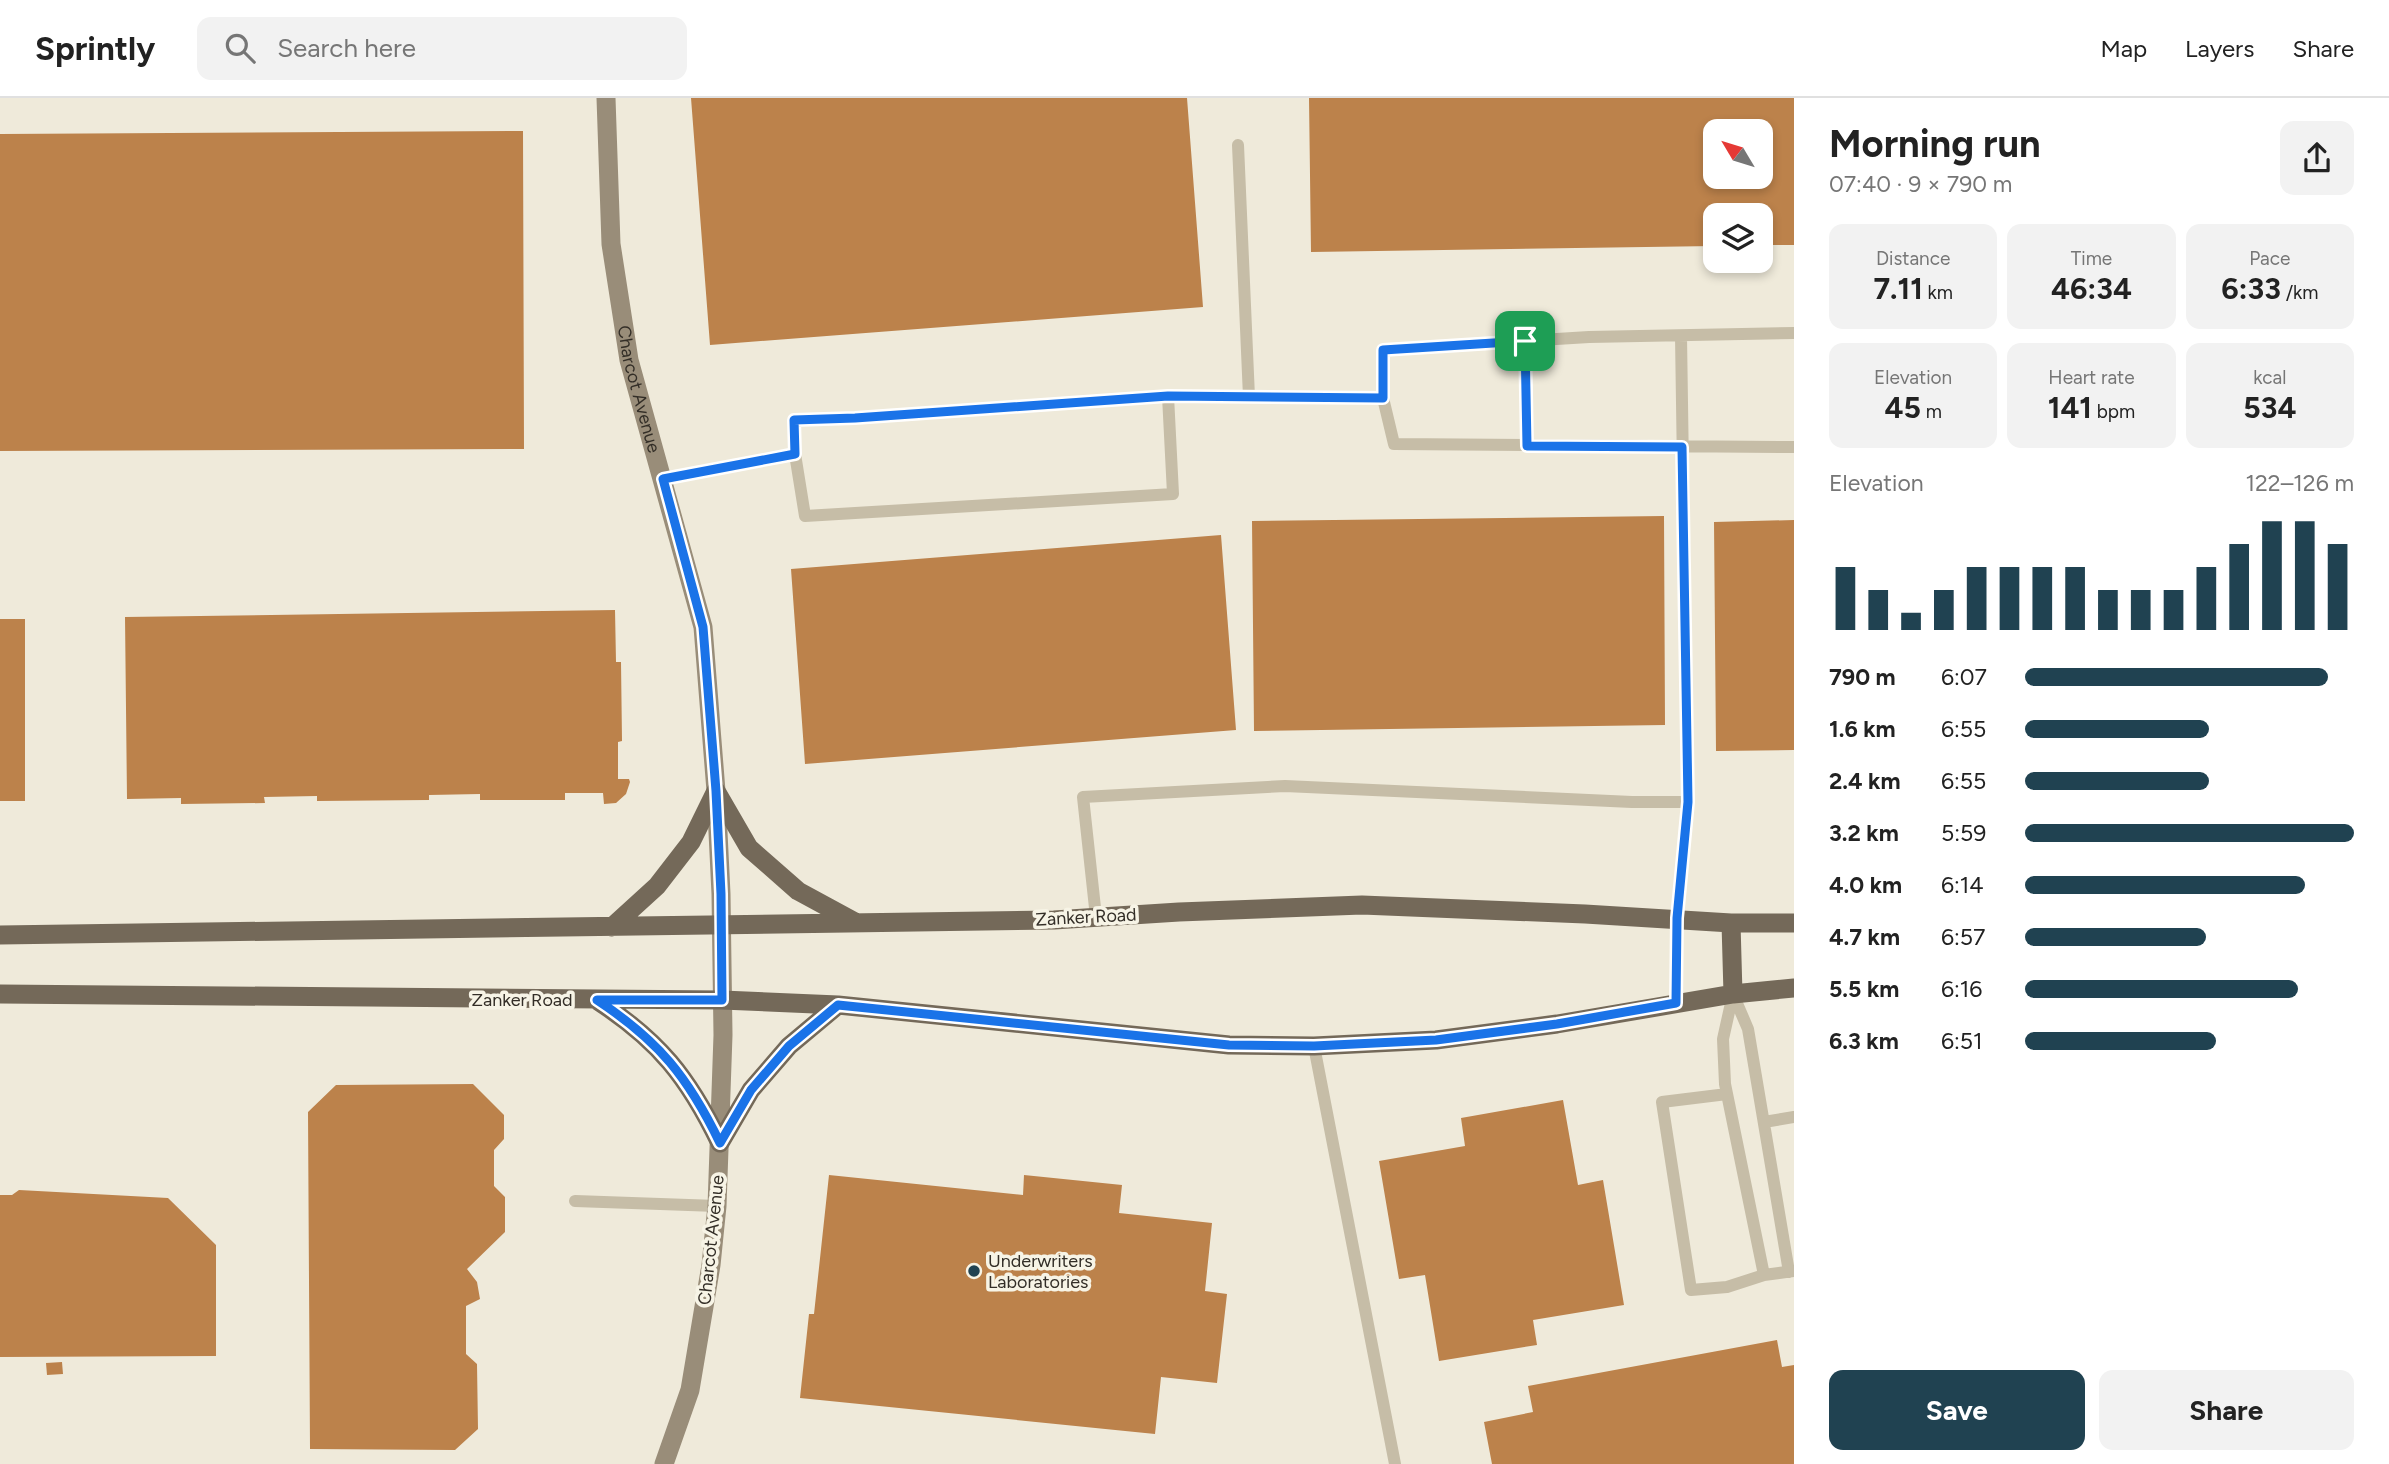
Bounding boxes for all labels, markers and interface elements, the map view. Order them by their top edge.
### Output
search box [197,17,687,80]
text: Sprintly [35,29,155,68]
icon: search [221,29,259,67]
text: Search here [277,32,416,64]
text: Map [2100,34,2147,63]
text: Layers [2185,34,2254,63]
text: Share [2292,34,2354,63]
north arrow [1703,119,1773,189]
map controls [1703,119,1773,273]
text: Morning run [1829,121,2041,167]
button: share [2280,121,2354,195]
text: 07:40 · 9 × 790 m [1829,170,2012,198]
button: layers [1703,203,1773,273]
text: Distance [1876,247,1950,270]
text: Time [2071,247,2112,270]
text: Pace [2249,247,2290,270]
text: 7.11 [1873,270,1923,307]
text: 46:34 [2051,270,2132,307]
text: 6:33 [2221,270,2281,307]
text: km [1923,281,1953,304]
text: /km [2281,281,2318,304]
pin [1495,311,1555,371]
icon: arrive [1506,322,1544,360]
street label: Charcot Avenue [613,324,665,455]
text: Elevation [1874,366,1952,389]
text: Heart rate [2048,366,2135,389]
text: kcal [2253,366,2286,389]
text: 45 [1885,389,1921,426]
text: 141 [2048,389,2092,426]
text: 534 [2243,389,2296,426]
text: m [1921,400,1942,423]
text: bpm [2092,400,2135,423]
text: Elevation [1829,469,1924,497]
text: 122–126 m [2246,469,2354,497]
text: 790 m [1829,663,1896,691]
text: 6:07 [1941,663,1987,691]
text: 1.6 km [1829,715,1896,743]
text: 6:55 [1941,715,1986,743]
text: 2.4 km [1829,767,1900,795]
text: 6:55 [1941,767,1986,795]
text: 3.2 km [1829,819,1899,847]
text: 5:59 [1941,819,1986,847]
text: 4.0 km [1829,871,1902,899]
text: 6:14 [1941,871,1984,899]
street label: Zanker Road [1035,903,1137,931]
text: 4.7 km [1829,923,1900,951]
text: 6:57 [1941,923,1985,951]
text: 5.5 km [1829,975,1899,1003]
text: 6:16 [1941,975,1982,1003]
street label: Zanker Road [471,989,573,1011]
text: 6.3 km [1829,1027,1899,1055]
text: 6:51 [1941,1027,1983,1055]
street label: Charcot Avenue [693,1174,729,1306]
place label: Underwriters Laboratories [988,1250,1093,1293]
marker: Underwriters Laboratories [966,1263,982,1279]
button: Save [1829,1370,2085,1450]
button: Share [2099,1370,2354,1450]

